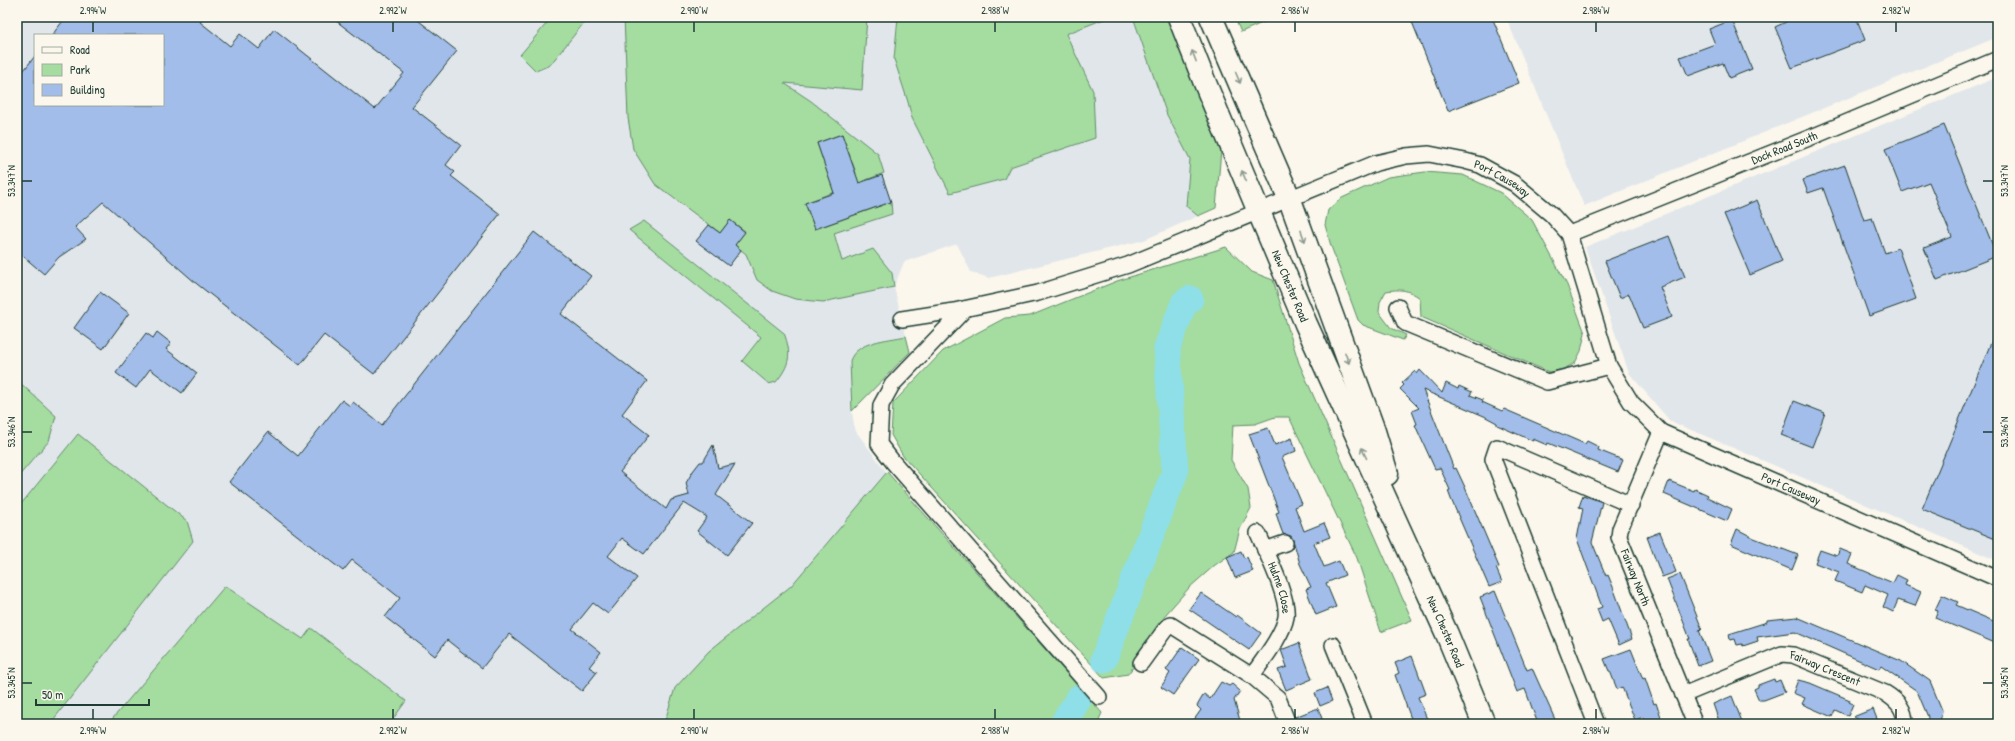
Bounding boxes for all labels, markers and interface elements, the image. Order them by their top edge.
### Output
text: 2.994°W [80,4,107,17]
text: 2.992°W [379,4,407,17]
text: 2.990°W [680,4,708,17]
text: 2.988°W [981,4,1010,17]
text: 2.986°W [1281,4,1309,17]
text: 2.984°W [1582,4,1610,17]
text: 2.982°W [1882,4,1911,17]
legend [34,34,164,106]
text: Road [70,41,90,58]
one-way arrow [1190,50,1198,62]
text: Park [70,61,90,78]
one-way arrow [1234,72,1242,84]
text: Building [70,81,105,98]
street label: Dock Road South [1749,127,1820,168]
street label: Port Causeway [1473,155,1534,201]
text: 53.347°N [5,165,18,197]
text: 53.347°N [1998,165,2011,197]
one-way arrow [1240,170,1247,182]
one-way arrow [1299,230,1307,242]
street label: New Chester Road [1268,247,1313,325]
one-way arrow [1344,352,1352,364]
text: 53.346°N [5,417,18,447]
text: 53.346°N [1998,417,2011,447]
one-way arrow [1360,447,1367,459]
street label: Port Causeway [1759,468,1823,509]
street label: Fairway North [1616,545,1655,608]
street label: Hulme Close [1264,559,1295,614]
street label: New Chester Road [1423,593,1469,670]
street label: Fairway Crescent [1789,646,1864,690]
text: 53.345°N [5,668,18,698]
text: 53.345°N [1998,668,2011,698]
scale bar [36,681,149,707]
text: 50 m [42,686,63,703]
text: 2.994°W [80,724,107,737]
text: 2.992°W [379,724,407,737]
text: 2.990°W [680,724,708,737]
text: 2.988°W [981,724,1010,737]
text: 2.986°W [1281,724,1309,737]
text: 2.984°W [1582,724,1610,737]
text: 2.982°W [1882,724,1911,737]

